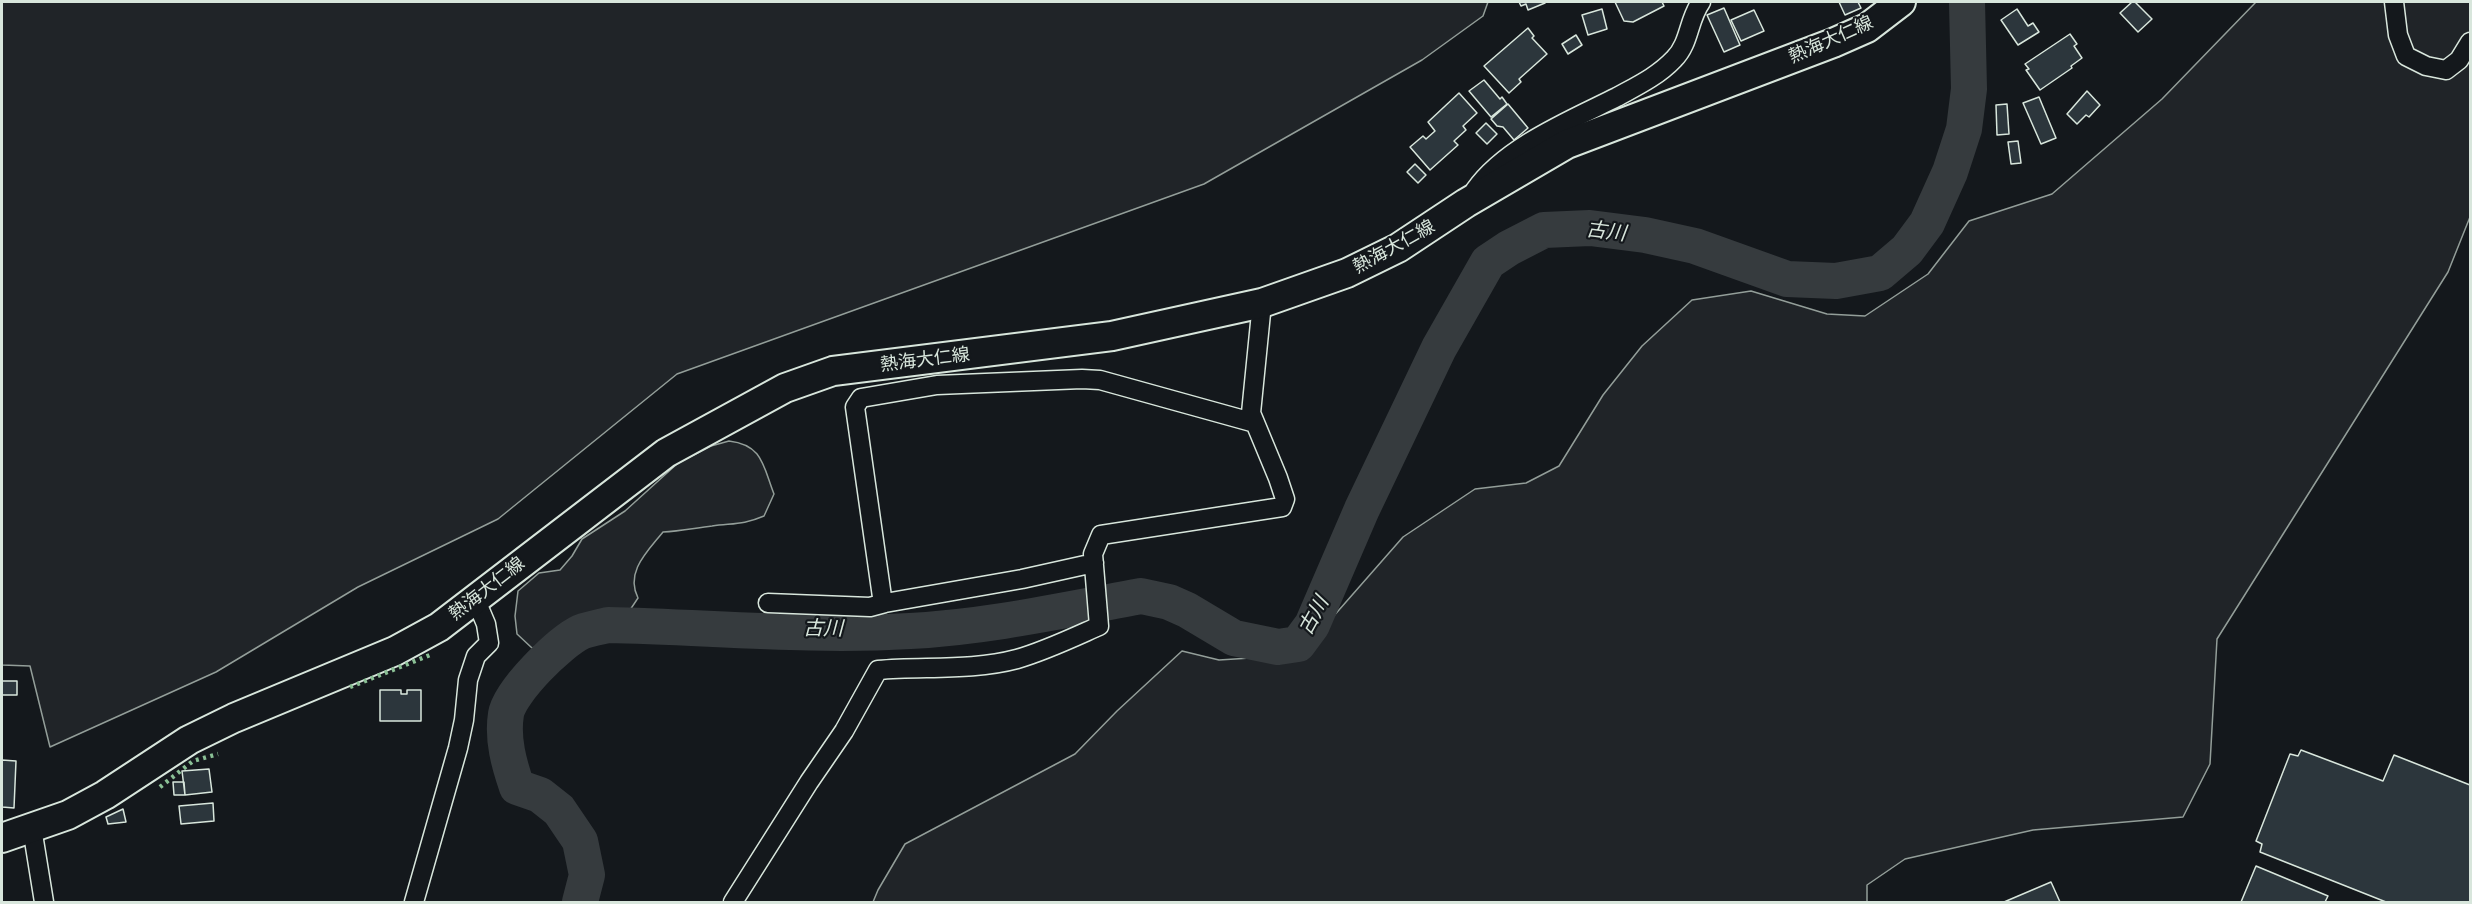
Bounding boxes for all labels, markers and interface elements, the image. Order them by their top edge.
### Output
street label: 熱海大仁線 [1785,12,1877,68]
street label: 熱海大仁線 [1349,216,1439,278]
water label: 古川 [1585,218,1627,246]
street label: 熱海大仁線 [879,344,971,376]
street label: 熱海大仁線 [445,553,529,625]
water label: 古川 [1294,593,1334,639]
water label: 古川 [803,617,843,641]

